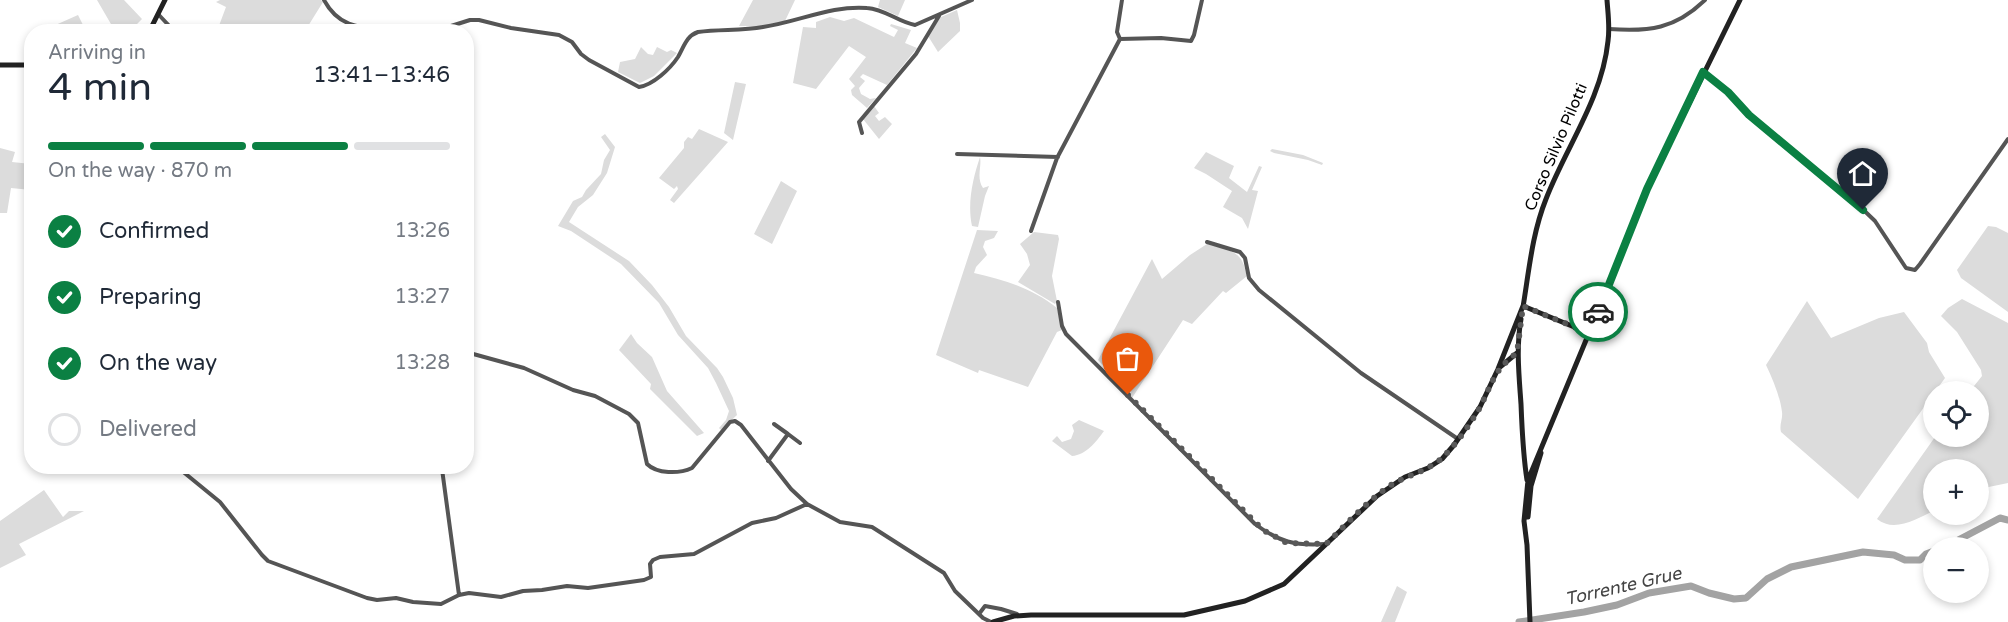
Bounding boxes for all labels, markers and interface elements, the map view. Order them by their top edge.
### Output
text: Arriving in [48,41,146,65]
text: 13:41–13:46 [313,62,450,88]
text: 4 min [48,64,152,111]
street label: Corso Silvio Pilotti [1520,80,1592,214]
pin [1837,148,1888,210]
icon: home [1846,157,1879,190]
text: On the way · 870 m [48,159,232,183]
icon: check [48,215,81,248]
text: Confirmed [99,218,209,244]
text: 13:26 [395,219,450,243]
icon: check [48,281,81,314]
courier [1568,282,1628,342]
text: Preparing [99,284,202,310]
text: 13:27 [395,285,450,309]
icon: car [1582,296,1615,329]
pin [1102,333,1153,395]
icon: bag [1111,342,1144,375]
icon: check [48,347,81,380]
text: On the way [99,350,217,376]
text: 13:28 [395,351,450,375]
map controls [1923,381,1989,603]
button: locate [1923,381,1989,447]
text: Delivered [99,416,197,442]
button: + [1923,459,1989,525]
button: − [1923,537,1989,603]
water label: Torrente Grue [1563,562,1684,610]

